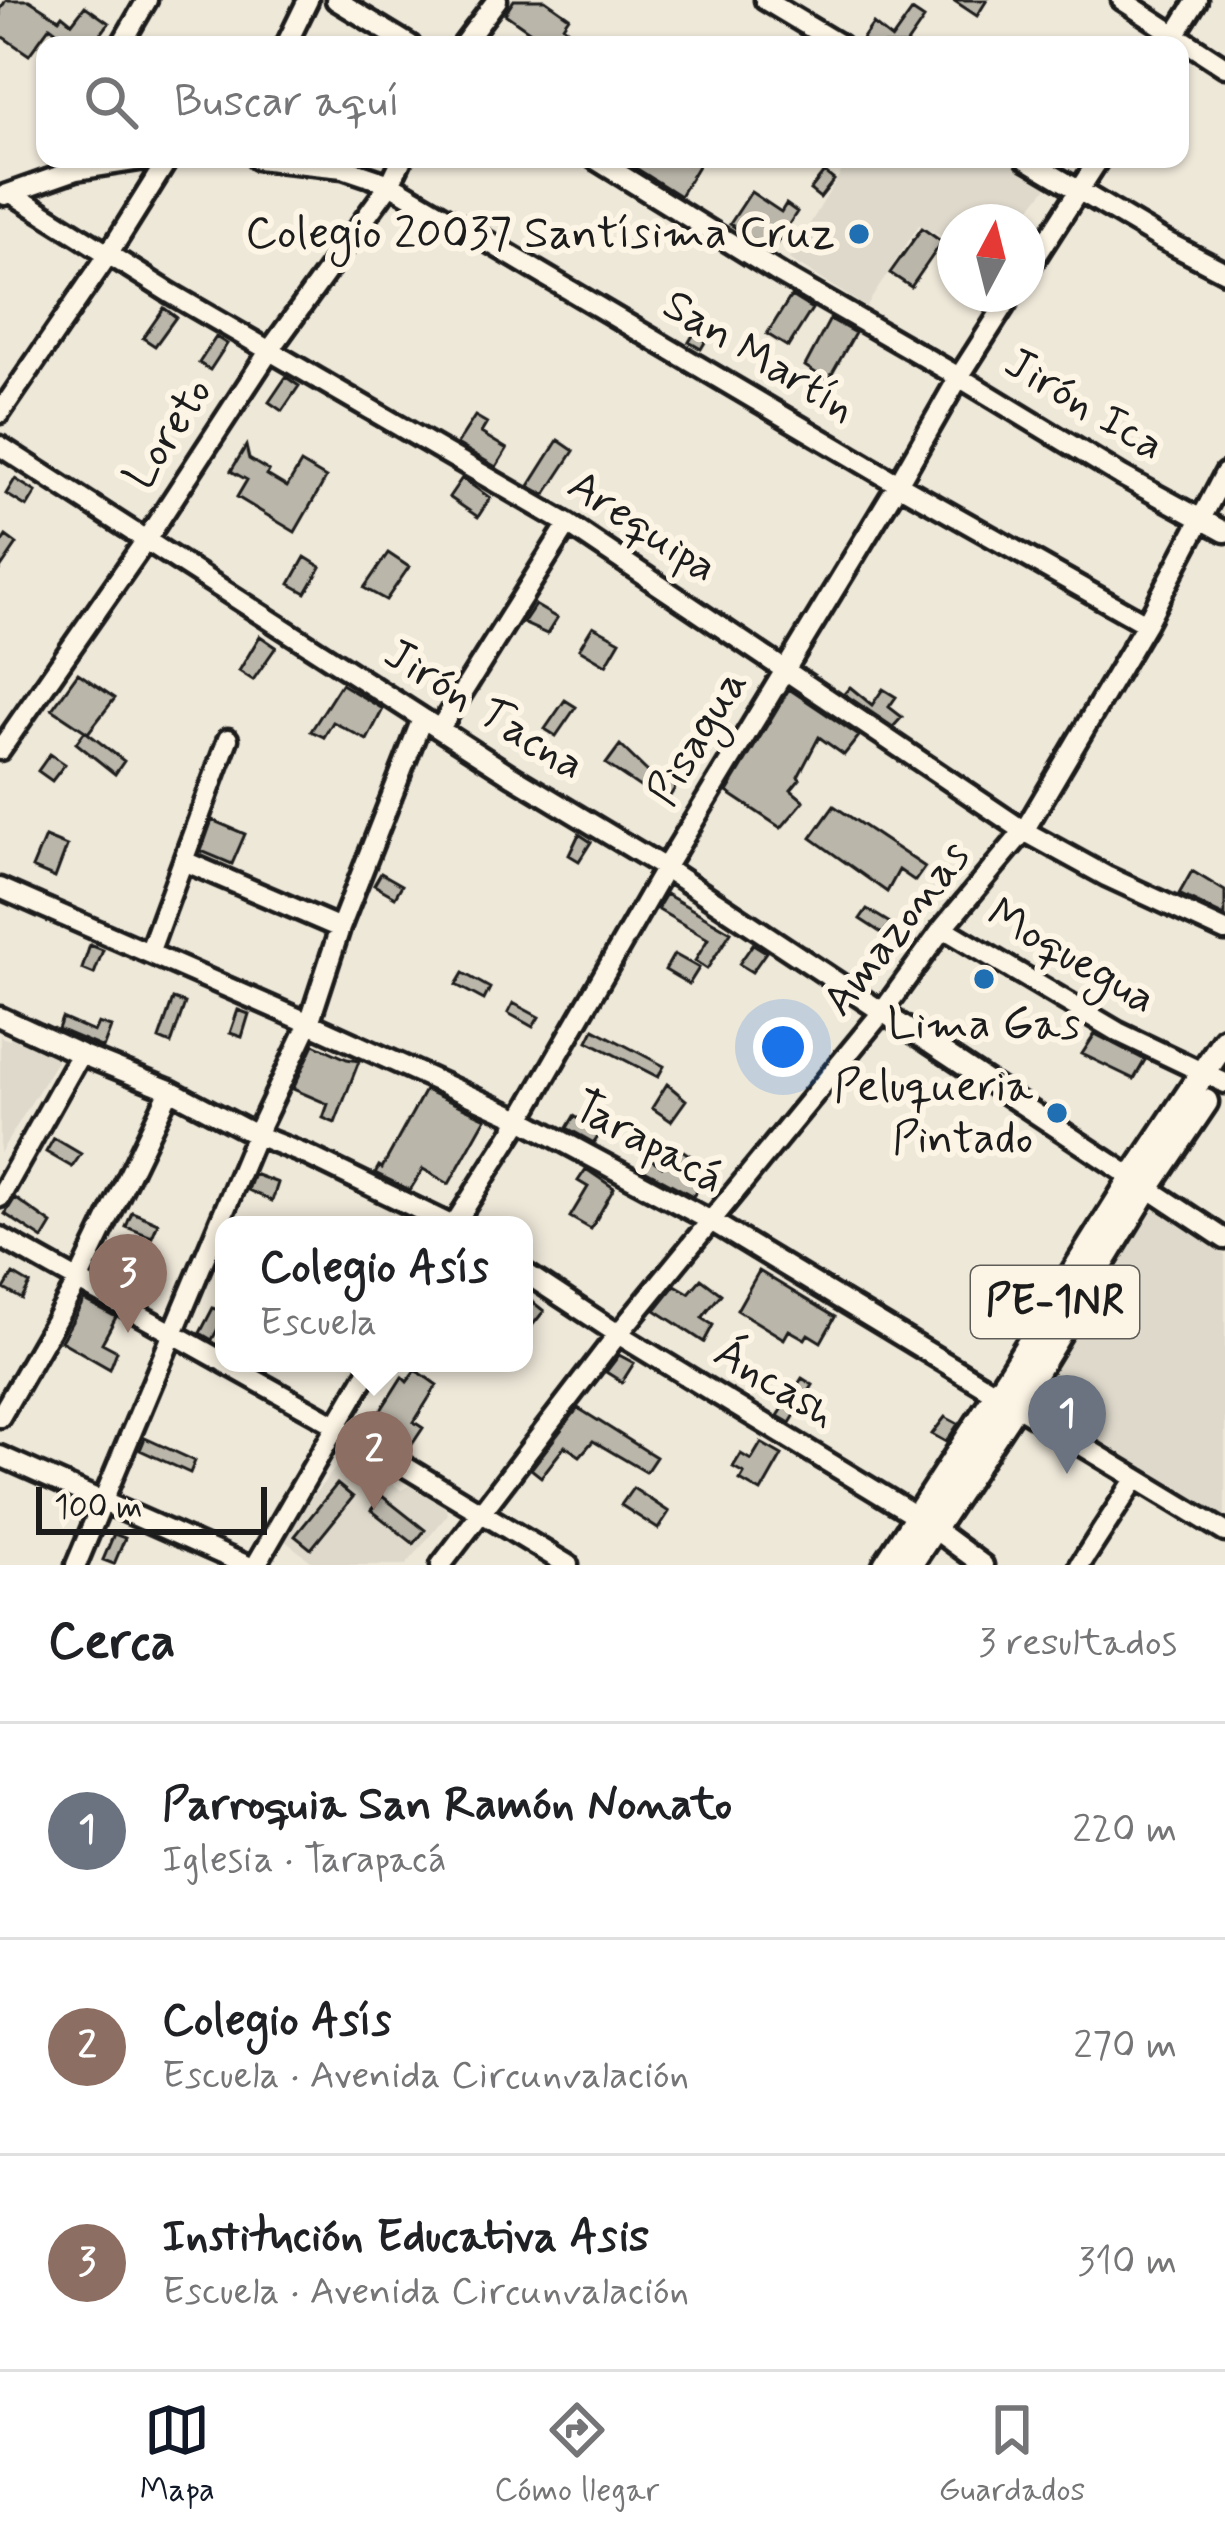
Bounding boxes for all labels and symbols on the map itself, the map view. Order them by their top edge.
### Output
north arrow [937,204,1045,312]
place label: Colegio 20037 Santísima Cruz [245,205,835,268]
marker: Colegio 20037 Santísima Cruz [846,221,872,247]
street label: San Martín [652,276,866,438]
street label: Jirón Ica [993,334,1175,476]
street label: Loreto [111,367,227,501]
street label: Arequipa [556,457,728,597]
street label: Jirón Tacna [373,625,595,795]
street label: Pisagua [634,659,765,819]
street label: Amazonas [810,829,984,1029]
street label: Moquegua [974,885,1166,1032]
marker: Lima Gas [971,966,997,992]
place label: Lima Gas [888,996,1081,1055]
your location [753,1017,813,1077]
place label: Peluqueria Pintado [834,1058,1034,1169]
street label: Tarapacá [562,1077,734,1209]
marker: Peluqueria Pintado [1044,1100,1070,1126]
pin: 3 [89,1234,167,1333]
road number: PE-1NR [971,1266,1139,1338]
street label: Áncash [703,1324,847,1444]
pin: 1 [1028,1375,1106,1474]
pin: 2 [335,1411,413,1510]
scale bar [36,1481,267,1534]

